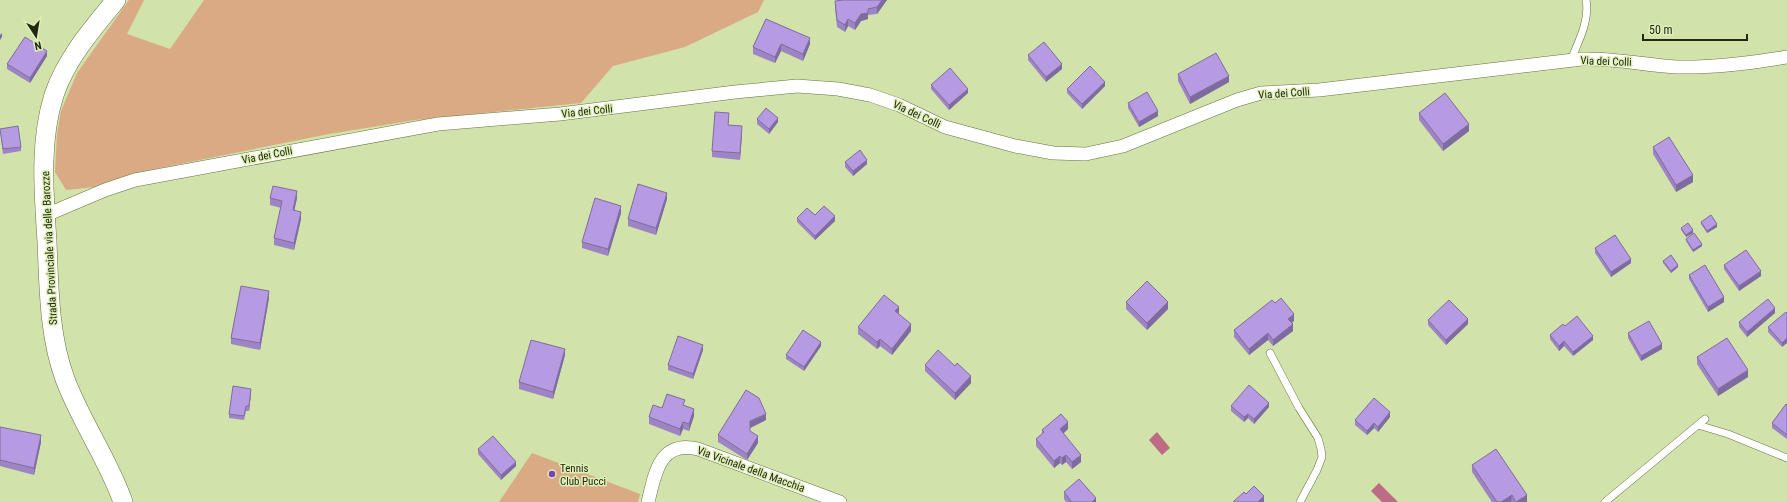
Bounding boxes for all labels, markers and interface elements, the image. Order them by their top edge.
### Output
north arrow [16,16,56,56]
scale bar [1643,16,1747,42]
text: 50 m [1649,23,1673,37]
text: N [33,38,43,52]
street label: Via dei Colli [1580,54,1632,69]
street label: Via dei Colli [1258,85,1310,102]
street label: Via dei Colli [891,98,943,131]
street label: Via dei Colli [561,102,613,121]
street label: Via dei Colli [241,144,294,167]
street label: Strada Provinciale via delle Barozze [39,171,60,325]
street label: Via Vicinale della Macchia [695,444,807,495]
place label: Tennis Club Pucci [560,462,606,488]
marker: Tennis Club Pucci [547,469,557,479]

